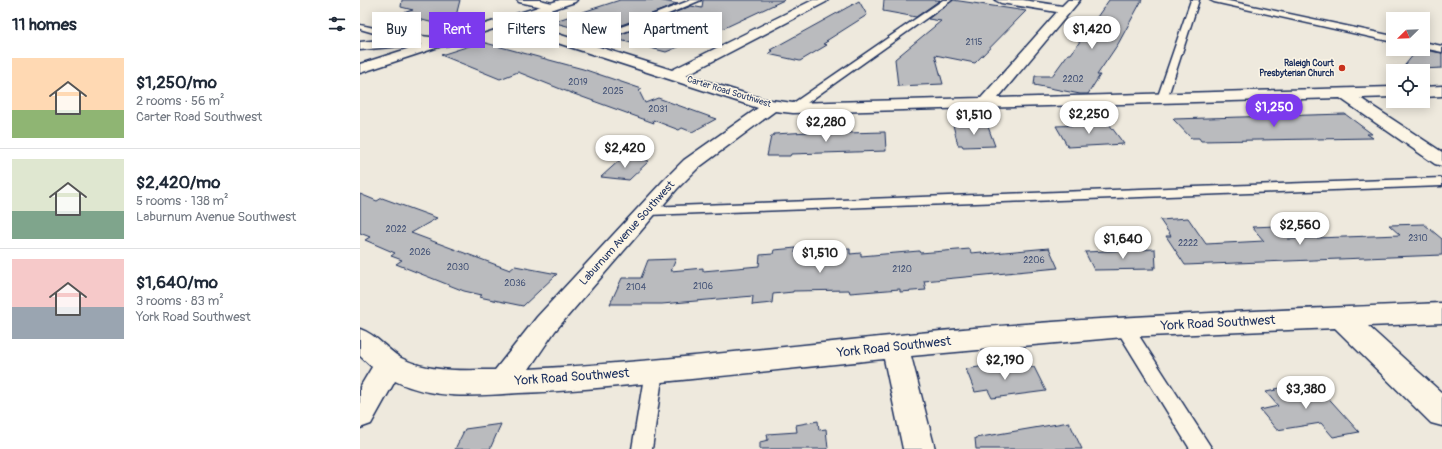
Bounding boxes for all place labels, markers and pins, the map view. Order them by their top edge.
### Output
pin: $1,420 [1059,16,1125,50]
place label: Raleigh Court Presbyterian Church [1259,58,1335,79]
marker: Raleigh Court Presbyterian Church [1337,63,1347,73]
pin: $1,250 [1241,94,1307,128]
pin: $2,250 [1056,101,1122,135]
pin: $1,510 [941,102,1007,136]
pin: $2,280 [793,109,859,143]
pin: $2,420 [592,135,658,169]
pin: $2,560 [1267,212,1333,246]
pin: $1,640 [1090,226,1156,260]
pin: $1,510 [787,240,853,274]
pin: $2,190 [972,347,1038,381]
pin: $3,380 [1273,376,1339,410]

